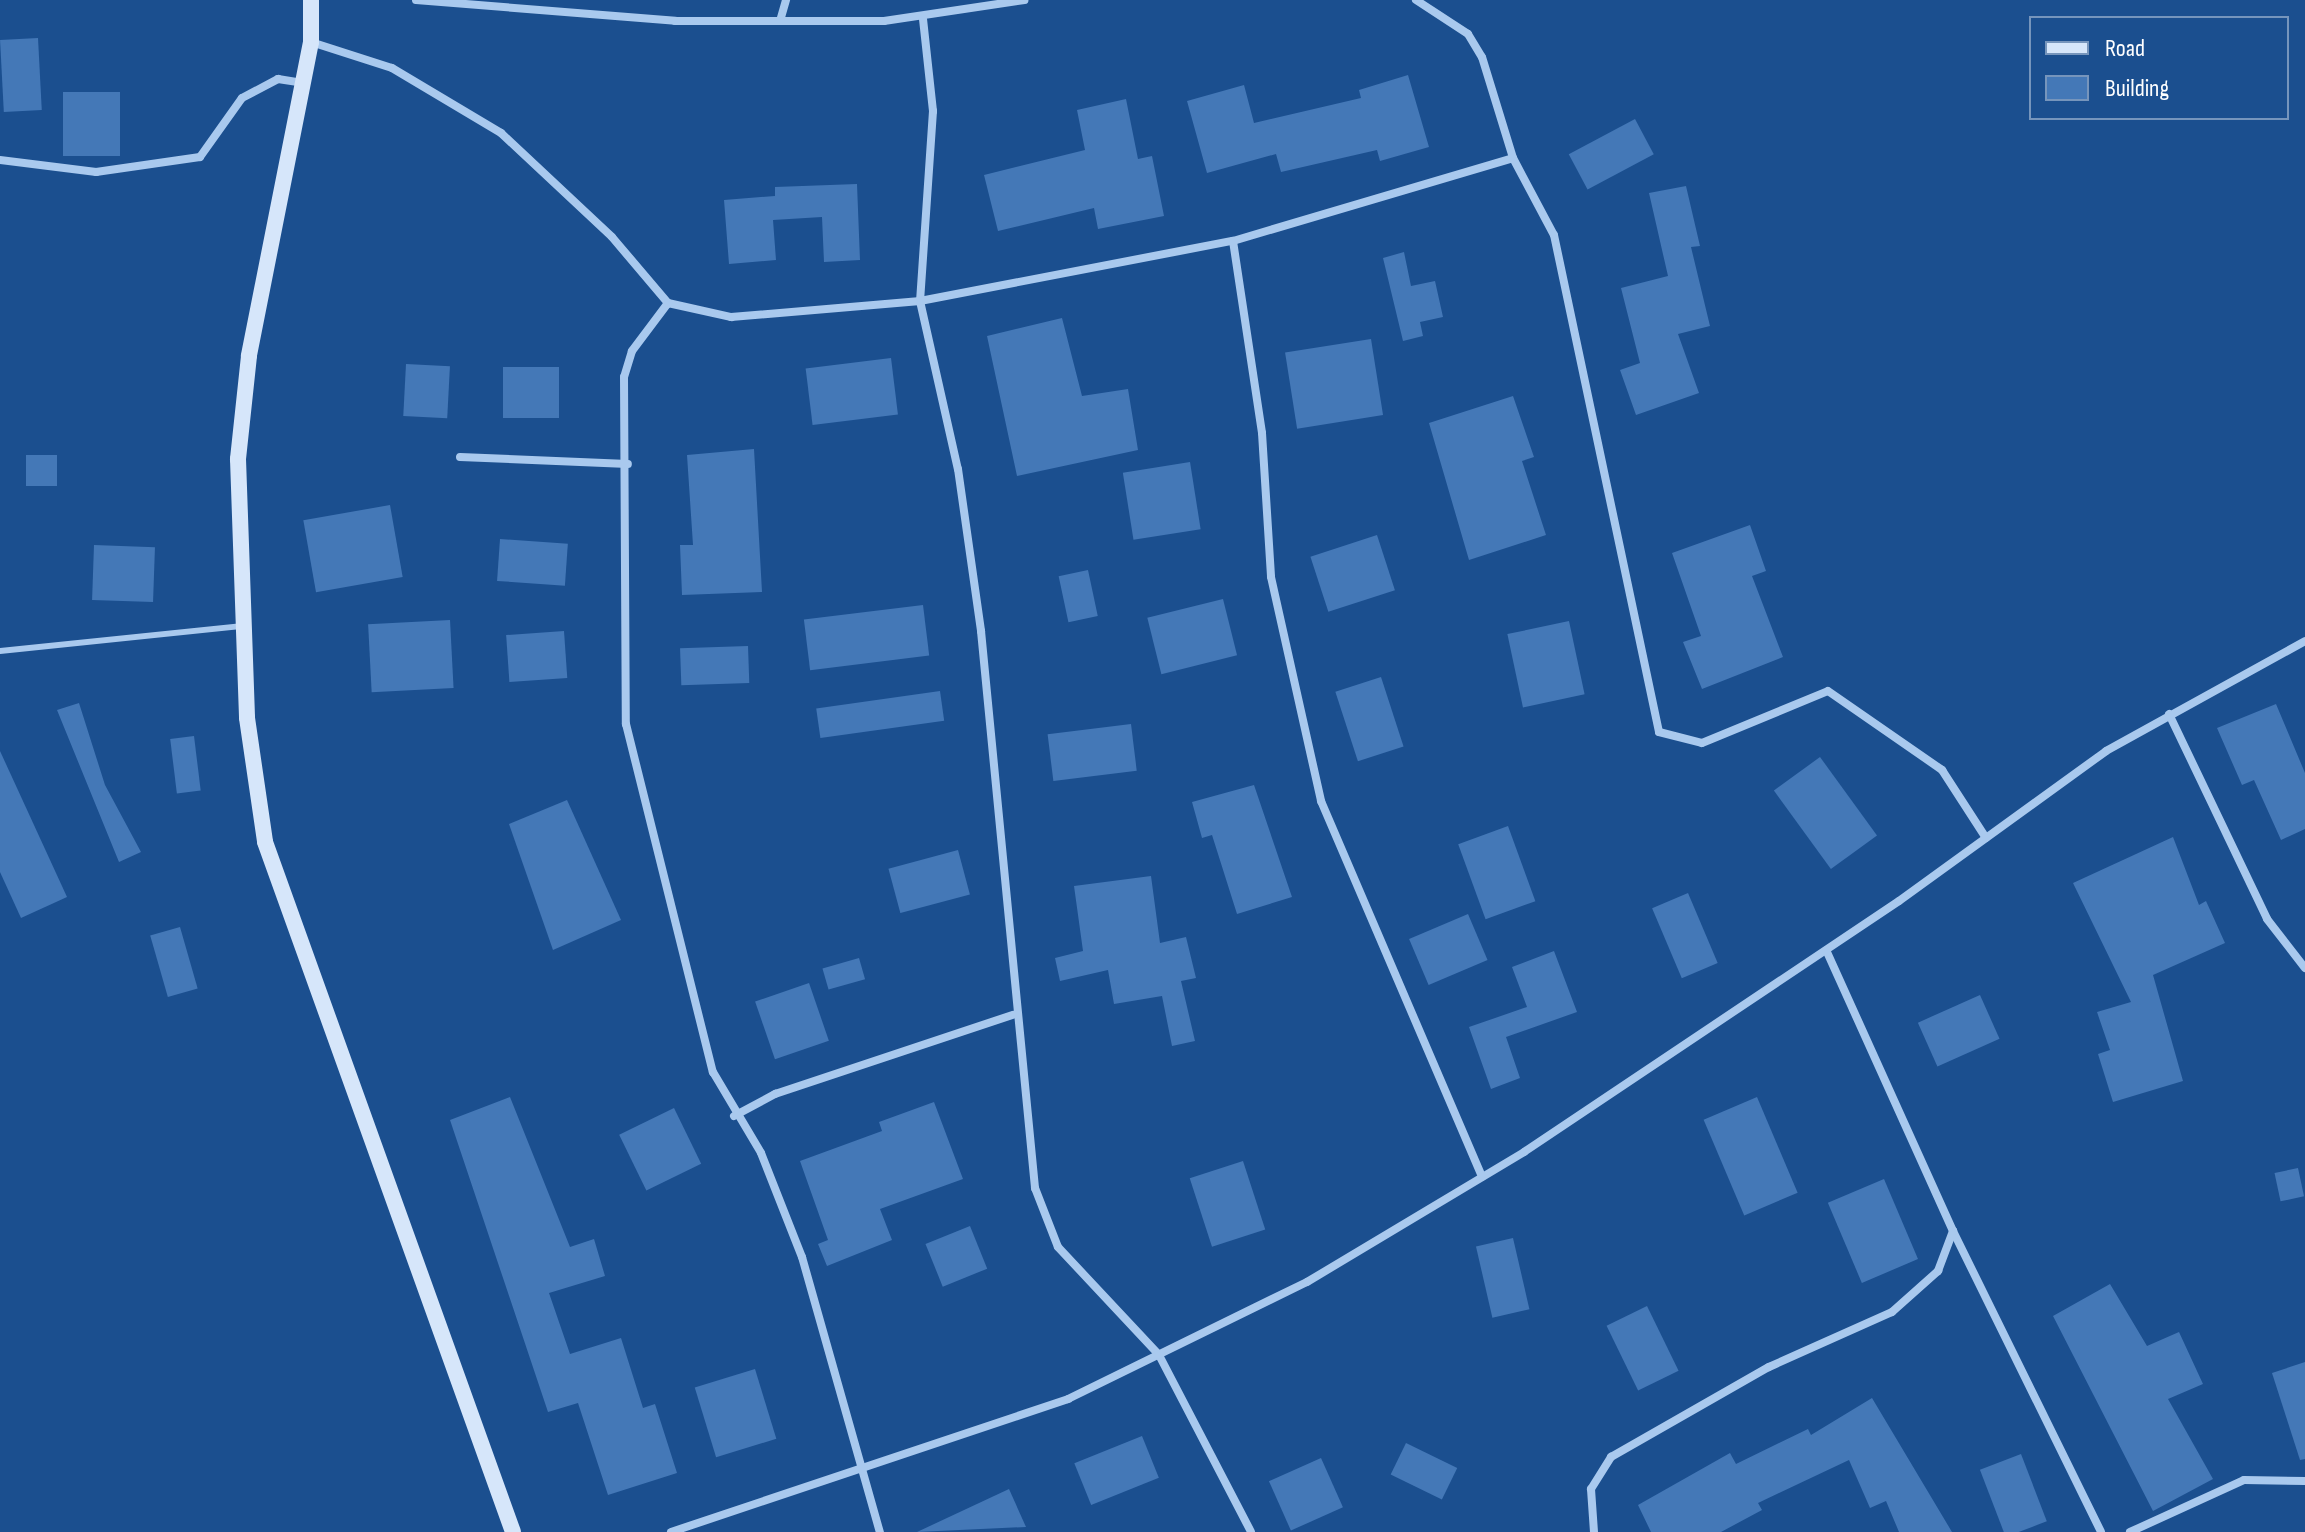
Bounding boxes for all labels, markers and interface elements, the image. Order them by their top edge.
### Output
legend [2029,16,2289,120]
text: Road [2105,34,2145,63]
text: Building [2105,74,2169,103]

